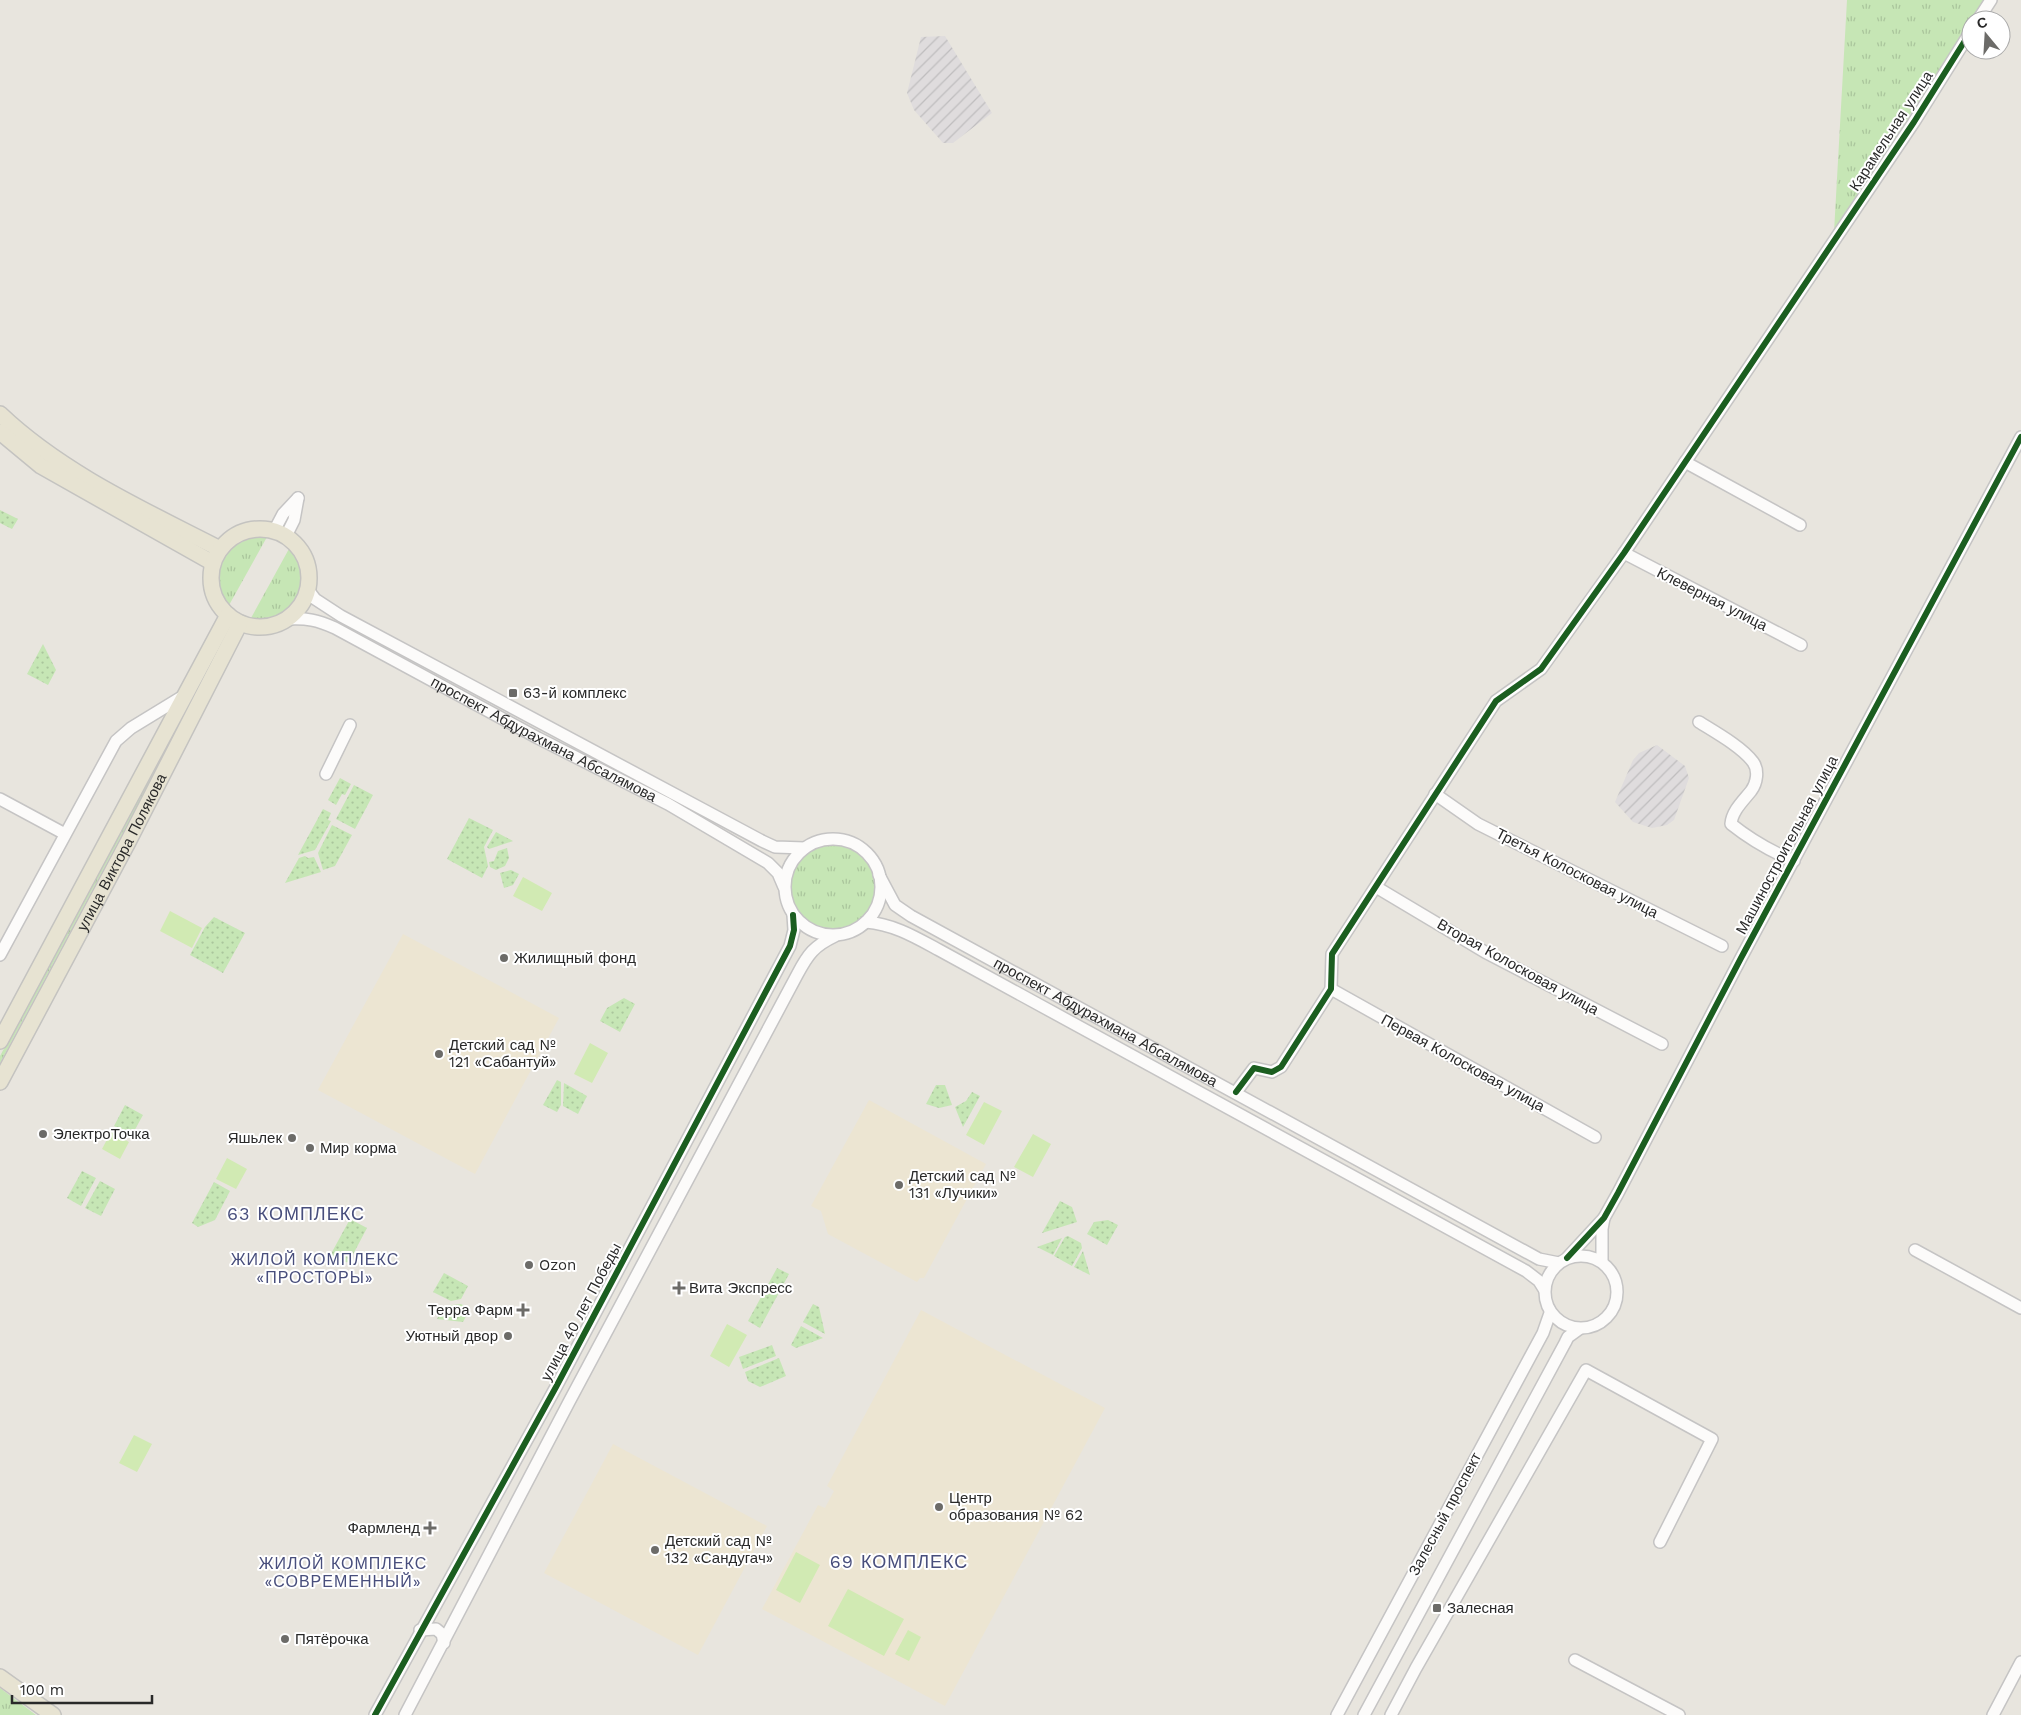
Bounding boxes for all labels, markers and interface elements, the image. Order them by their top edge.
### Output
north arrow [1961,10,2011,60]
text: С [1975,13,1989,32]
street label: Карамельная улица [1845,67,1937,194]
street label: Клеверная улица [1654,563,1771,635]
street label: проспект Абдурахмана Абсалямова [428,673,660,806]
place label: 63-й комплекс [523,684,627,702]
marker: 63-й комплекс [507,687,519,699]
street label: Машиностроительная улица [1732,752,1842,937]
street label: улица Виктора Полякова [73,770,171,934]
street label: Третья Колосковая улица [1493,824,1662,922]
street label: Вторая Колосковая улица [1434,915,1602,1019]
place label: Жилищный фонд [514,949,636,967]
marker: Жилищный фонд [498,952,510,964]
street label: проспект Абдурахмана Абсалямова [990,954,1221,1091]
street label: Первая Колосковая улица [1378,1011,1548,1116]
place label: Детский сад № 121 «Сабантуй» [449,1036,556,1071]
marker: Детский сад № 121 «Сабантуй» [433,1048,445,1060]
place label: ЭлектроТочка [53,1125,150,1143]
marker: ЭлектроТочка [37,1128,49,1140]
place label: Яшьлек [228,1129,282,1147]
marker: Яшьлек [286,1132,298,1144]
place label: Мир корма [320,1139,397,1157]
marker: Мир корма [304,1142,316,1154]
place label: Детский сад № 131 «Лучики» [909,1167,1016,1202]
marker: Детский сад № 131 «Лучики» [893,1179,905,1191]
district label: 63 КОМПЛЕКС [227,1203,365,1224]
street label: улица 40 лет Победы [537,1240,625,1384]
district label: ЖИЛОЙ КОМПЛЕКС «ПРОСТОРЫ» [231,1250,399,1287]
place label: Ozon [539,1256,576,1274]
marker: Ozon [523,1259,535,1271]
place label: Вита Экспресс [689,1279,793,1297]
marker: Вита Экспресс [673,1282,685,1294]
place label: Терра Фарм [428,1301,513,1319]
marker: Терра Фарм [517,1304,529,1316]
place label: Уютный двор [406,1327,498,1345]
marker: Уютный двор [502,1330,514,1342]
street label: Залесный проспект [1405,1449,1485,1579]
place label: Центр образования № 62 [949,1489,1083,1524]
marker: Центр образования № 62 [933,1501,945,1513]
place label: Фармленд [347,1519,420,1537]
marker: Фармленд [424,1522,436,1534]
place label: Детский сад № 132 «Сандугач» [665,1532,773,1567]
marker: Детский сад № 132 «Сандугач» [649,1544,661,1556]
district label: 69 КОМПЛЕКС [830,1551,968,1572]
district label: ЖИЛОЙ КОМПЛЕКС «СОВРЕМЕННЫЙ» [259,1554,427,1591]
place label: Залесная [1447,1599,1514,1617]
marker: Залесная [1431,1602,1443,1614]
place label: Пятёрочка [295,1630,369,1648]
marker: Пятёрочка [279,1633,291,1645]
scale bar [12,1672,152,1704]
text: 100 m [20,1681,64,1699]

